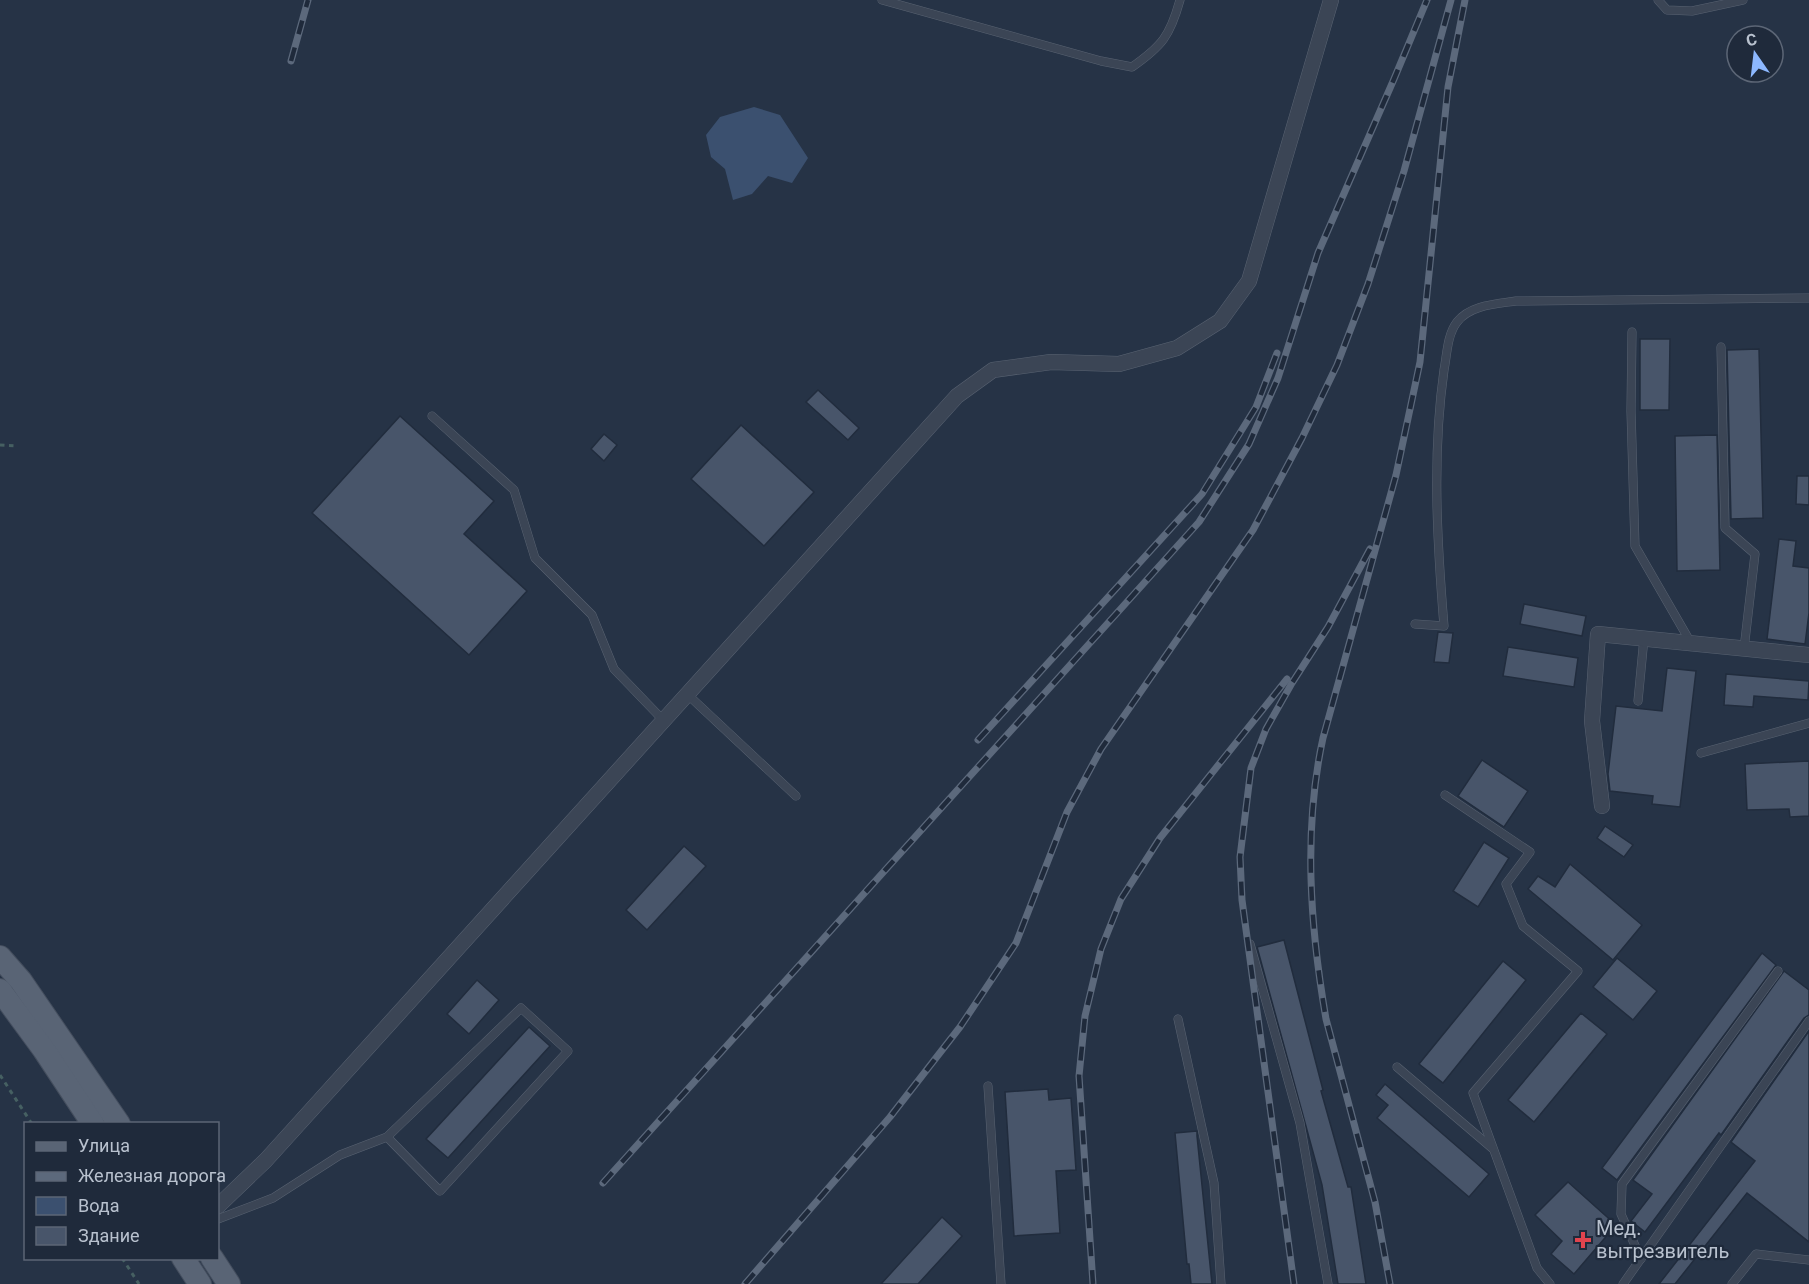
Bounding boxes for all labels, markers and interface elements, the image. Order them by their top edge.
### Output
north arrow [1725,24,1785,84]
text: С [1744,29,1759,50]
legend [24,1122,219,1260]
text: Улица [78,1135,130,1156]
text: Железная дорога [78,1165,226,1186]
text: Вода [78,1195,120,1216]
place label: Мед. вытрезвитель [1596,1216,1729,1263]
text: Здание [78,1225,140,1246]
marker: Мед. вытрезвитель [1574,1231,1592,1249]

